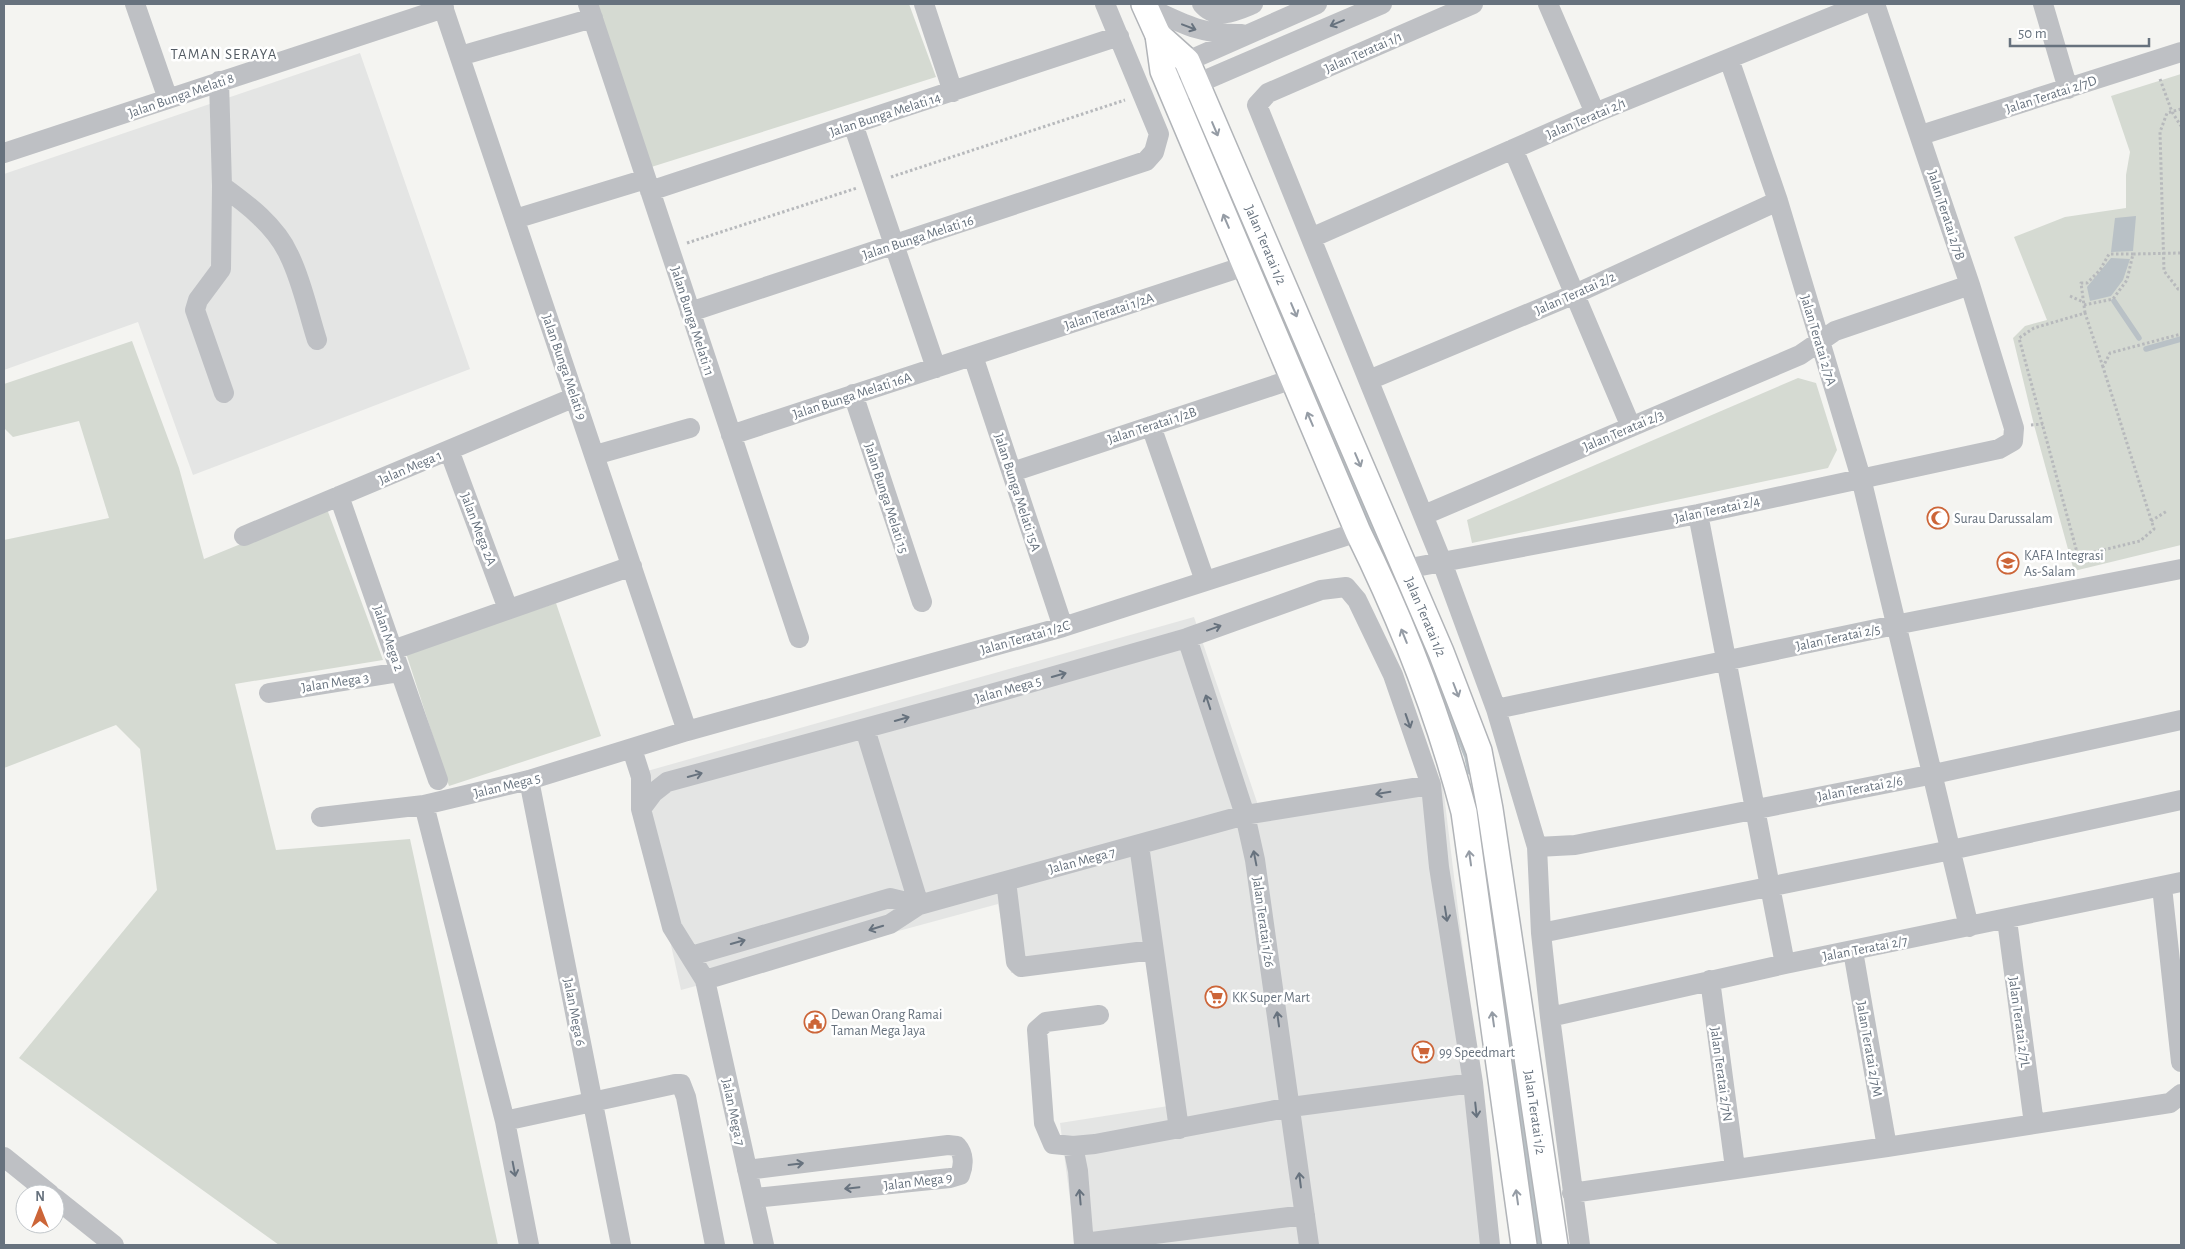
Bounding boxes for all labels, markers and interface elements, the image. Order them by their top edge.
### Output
scale bar [2010,15,2149,47]
one-way arrow [1330,19,1345,29]
one-way arrow [1181,22,1196,32]
text: 50 m [2018,26,2047,41]
street label: Jalan Teratai 1/1 [1322,30,1404,76]
district label: TAMAN SERAYA [171,47,277,62]
street label: Jalan Bunga Melati 8 [127,71,236,121]
street label: Jalan Teratai 2/7D [2004,74,2099,116]
street label: Jalan Bunga Melati 14 [828,90,943,140]
street label: Jalan Teratai 2/1 [1545,96,1628,142]
one-way arrow [1211,121,1221,136]
street label: Jalan Teratai 2/7B [1925,169,1967,262]
street label: Jalan Teratai 1/2 [1242,203,1288,287]
street label: Jalan Bunga Melati 16 [861,213,975,262]
one-way arrow [1221,214,1230,229]
street label: Jalan Bunga Melati 11 [668,265,716,378]
street label: Jalan Teratai 2/2 [1533,270,1618,318]
street label: Jalan Teratai 1/2A [1063,291,1156,333]
street label: Jalan Teratai 2/7A [1798,293,1838,387]
one-way arrow [1289,302,1299,317]
street label: Jalan Bunga Melati 9 [539,313,589,422]
street label: Jalan Bunga Melati 16A [791,370,913,422]
street label: Jalan Teratai 1/2B [1106,405,1198,447]
street label: Jalan Teratai 2/3 [1581,408,1666,454]
one-way arrow [1305,412,1315,427]
street label: Jalan Bunga Melati 15A [991,432,1043,553]
street label: Jalan Bunga Melati 15 [862,441,911,555]
street label: Jalan Mega 1 [377,448,444,487]
one-way arrow [1353,452,1363,467]
street label: Jalan Mega 2A [458,491,498,568]
street label: Jalan Teratai 2/4 [1673,494,1761,526]
mosque icon: Surau Darussalam [1926,506,1950,530]
place label: Surau Darussalam [1954,512,2053,526]
place label: KAFA Integrasi As-Salam [2024,549,2104,579]
school or university icon: KAFA Integrasi As-Salam [1996,551,2020,575]
street label: Jalan Teratai 1/2 [1402,575,1448,659]
street label: Jalan Mega 2 [370,604,406,673]
street label: Jalan Teratai 1/2C [979,619,1072,657]
street label: Jalan Teratai 2/5 [1795,622,1882,654]
one-way arrow [1206,623,1221,632]
one-way arrow [1399,629,1408,644]
one-way arrow [1050,669,1066,679]
street label: Jalan Mega 3 [300,671,370,695]
street label: Jalan Mega 5 [974,674,1043,706]
one-way arrow [1452,681,1461,697]
one-way arrow [1203,695,1213,711]
one-way arrow [1404,713,1414,729]
one-way arrow [894,714,910,723]
one-way arrow [686,770,702,779]
street label: Jalan Mega 5 [472,771,542,801]
street label: Jalan Teratai 2/6 [1816,774,1904,804]
one-way arrow [1375,789,1391,799]
street label: Jalan Mega 7 [1048,845,1117,877]
one-way arrow [1249,850,1259,866]
one-way arrow [1465,850,1475,866]
street label: Jalan Teratai 1/26 [1250,876,1276,968]
one-way arrow [1442,906,1452,922]
one-way arrow [869,924,885,934]
street label: Jalan Teratai 2/7 [1822,934,1909,964]
one-way arrow [729,937,745,947]
street label: Jalan Teratai 2/7L [2006,976,2032,1069]
street label: Jalan Mega 6 [561,977,587,1047]
supermarket icon: KK Super Mart [1204,985,1228,1009]
place label: KK Super Mart [1232,991,1311,1005]
street label: Jalan Teratai 2/7M [1854,1000,1884,1098]
place label: Dewan Orang Ramai Taman Mega Jaya [831,1008,942,1038]
public building icon: Dewan Orang Ramai Taman Mega Jaya [803,1010,827,1034]
one-way arrow [1273,1011,1283,1027]
one-way arrow [1488,1011,1498,1027]
street label: Jalan Teratai 2/7N [1707,1026,1735,1122]
supermarket icon: 99 Speedmart [1411,1040,1435,1064]
place label: 99 Speedmart [1439,1046,1515,1060]
street label: Jalan Teratai 1/2 [1521,1069,1547,1156]
street label: Jalan Mega 7 [719,1077,747,1147]
one-way arrow [1471,1101,1481,1117]
one-way arrow [787,1159,803,1169]
one-way arrow [510,1161,520,1177]
street label: Jalan Mega 9 [883,1171,953,1193]
one-way arrow [1295,1172,1305,1188]
one-way arrow [845,1183,861,1193]
north arrow [15,1184,65,1234]
one-way arrow [1075,1189,1085,1205]
one-way arrow [1512,1189,1522,1205]
text: N [35,1190,45,1204]

